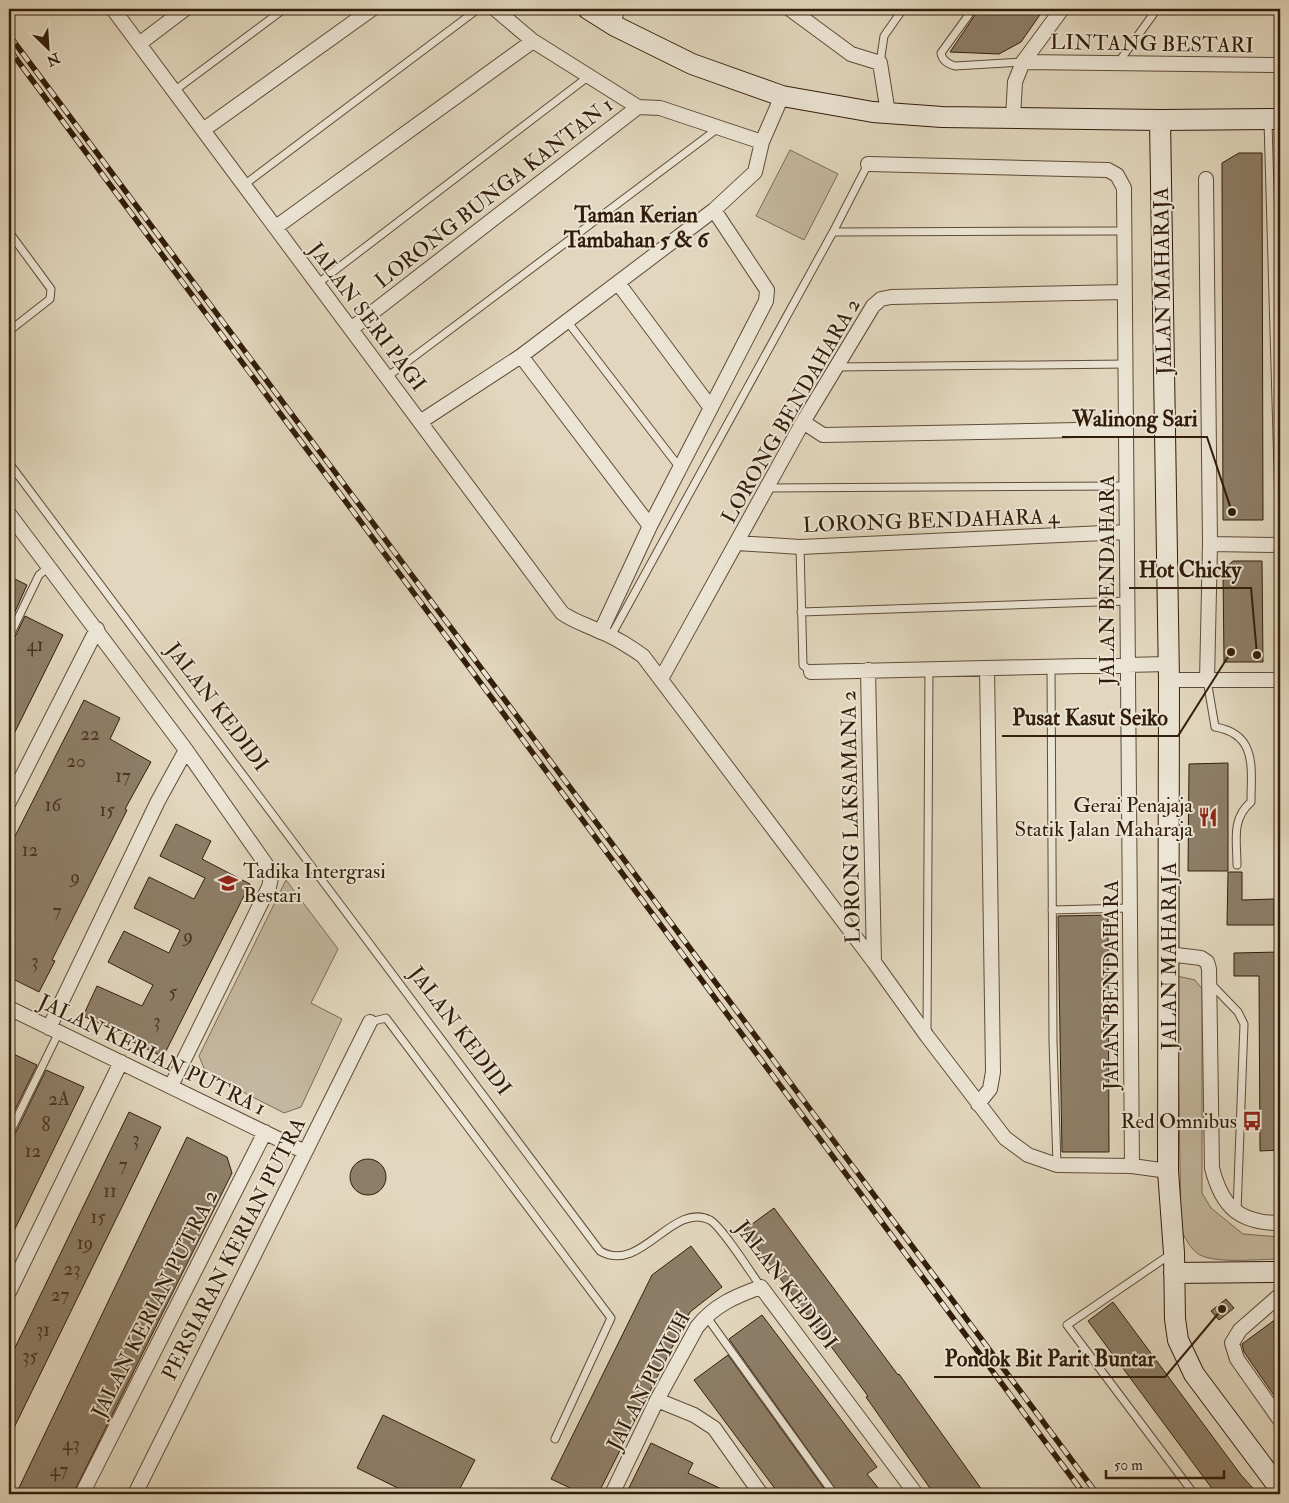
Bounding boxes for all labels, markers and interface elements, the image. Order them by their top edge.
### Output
north arrow [22,22,72,72]
street label: LINTANG BESTARI [1050,29,1254,59]
text: N [44,49,63,70]
street label: LORONG BUNGA KANTAN 1 [369,92,619,294]
street label: JALAN MAHARAJA [1148,187,1178,376]
district label: Taman Kerian Tambahan 5 & 6 [563,201,710,254]
street label: JALAN SERI PAGI [302,236,432,397]
street label: LORONG BENDAHARA 2 [715,294,867,528]
callout: Walinong Sari [1062,400,1207,437]
text: Walinong Sari [1072,405,1198,434]
street label: JALAN BENDAHARA [1094,475,1121,686]
street label: LORONG BENDAHARA 4 [802,503,1061,539]
callout: Hot Chicky [1129,551,1251,588]
text: Hot Chicky [1139,556,1243,585]
house number: 41 [26,633,44,657]
street label: JALAN KEDIDI [159,636,274,777]
street label: LORONG LAKSAMANA 2 [835,690,867,944]
callout: Pusat Kasut Seiko [1002,699,1178,736]
text: Pusat Kasut Seiko [1012,704,1168,732]
house number: 22 [80,722,100,746]
house number: 20 [66,749,86,773]
house number: 17 [115,764,131,788]
place label: Gerai Penajaja Statik Jalan Maharaja [1015,792,1193,843]
house number: 16 [45,793,63,817]
house number: 15 [99,798,115,822]
restaurant icon: Gerai Penajaja Statik Jalan Maharaja [1197,806,1219,828]
house number: 12 [22,838,38,862]
place label: Tadika Intergrasi Bestari [243,858,386,909]
street label: JALAN MAHARAJA [1156,862,1183,1051]
house number: 9 [68,865,80,889]
school or university icon: Tadika Intergrasi Bestari [217,872,239,894]
street label: JALAN BENDAHARA [1098,880,1125,1091]
house number: 7 [53,899,62,923]
house number: 9 [181,924,193,948]
house number: 3 [31,949,39,973]
street label: JALAN KEDIDI [402,960,517,1101]
house number: 5 [169,980,178,1004]
street label: JALAN KERIAN PUTRA 1 [33,988,270,1122]
house number: 3 [153,1009,161,1033]
house number: 2A [48,1087,70,1111]
place label: Red Omnibus [1121,1108,1237,1135]
bus stop icon: Red Omnibus [1241,1110,1263,1132]
house number: 8 [42,1113,51,1137]
street label: PERSIARAN KERIAN PUTRA [156,1113,312,1385]
house number: 3 [132,1127,140,1151]
house number: 12 [25,1139,41,1163]
house number: 7 [119,1153,128,1177]
house number: 11 [103,1179,117,1203]
street label: JALAN KERIAN PUTRA 2 [85,1185,224,1424]
house number: 15 [90,1205,106,1229]
street label: JALAN KEDIDI [728,1214,843,1355]
house number: 19 [77,1231,93,1255]
house number: 23 [64,1257,80,1281]
house number: 27 [51,1283,69,1307]
street label: JALAN PUYUH [601,1307,697,1456]
house number: 31 [36,1318,50,1342]
callout: Pondok Bit Parit Buntar [934,1340,1165,1377]
house number: 35 [22,1344,38,1368]
text: Pondok Bit Parit Buntar [945,1345,1156,1373]
house number: 43 [62,1432,80,1456]
scale bar [1106,1448,1224,1480]
text: 50 m [1114,1456,1143,1475]
house number: 47 [50,1458,69,1482]

